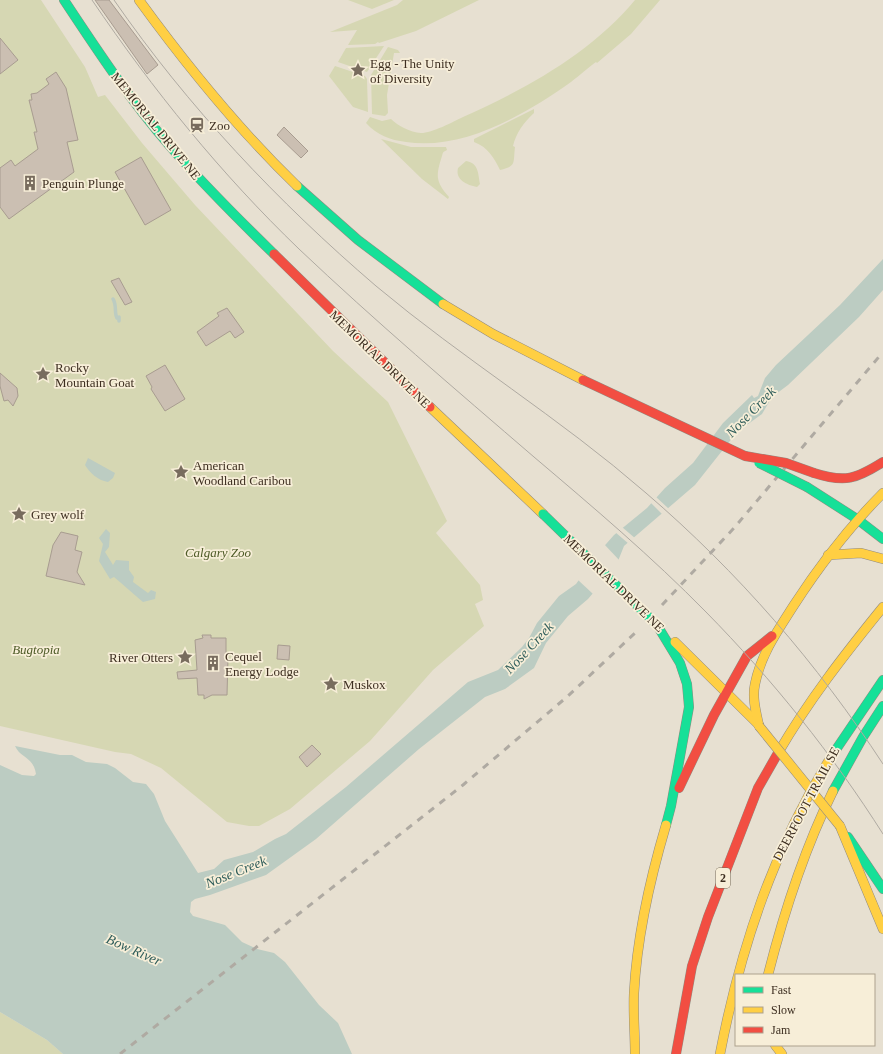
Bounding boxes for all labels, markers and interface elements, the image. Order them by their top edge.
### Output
place label: Egg - The Unity of Diversity [370,56,455,86]
place icon: Egg - The Unity of Diversity [349,61,367,79]
street label: MEMORIAL DRIVE NE [108,69,204,183]
station icon: Zoo [188,116,206,134]
place label: Zoo [209,118,230,133]
building icon: Penguin Plunge [21,174,39,192]
place label: Penguin Plunge [42,176,124,191]
street label: MEMORIAL DRIVE NE [327,307,433,411]
place label: Rocky Mountain Goat [55,360,134,390]
place icon: Rocky Mountain Goat [34,365,52,383]
water label: Nose Creek [723,383,779,441]
place label: American Woodland Caribou [193,458,292,488]
place icon: American Woodland Caribou [172,463,190,481]
place icon: Grey wolf [10,505,28,523]
place label: Grey wolf [31,507,85,522]
street label: MEMORIAL DRIVE NE [561,531,667,635]
park label: Calgary Zoo [185,545,252,560]
water label: Nose Creek [501,619,557,677]
park label: Bugtopia [12,642,60,657]
place icon: River Otters [176,648,194,666]
place label: Cequel Energy Lodge [225,649,299,679]
place label: River Otters [109,650,173,665]
building icon: Cequel Energy Lodge [204,654,222,672]
place icon: Muskox [322,675,340,693]
place label: Muskox [343,677,386,692]
street label: DEERFOOT TRAIL SE [770,744,842,864]
water label: Nose Creek [202,853,269,891]
road number: 2 [716,868,730,888]
water label: Bow River [104,931,164,969]
legend [735,974,875,1046]
text: Fast [771,983,792,997]
text: Slow [771,1003,796,1017]
text: Jam [771,1023,791,1037]

